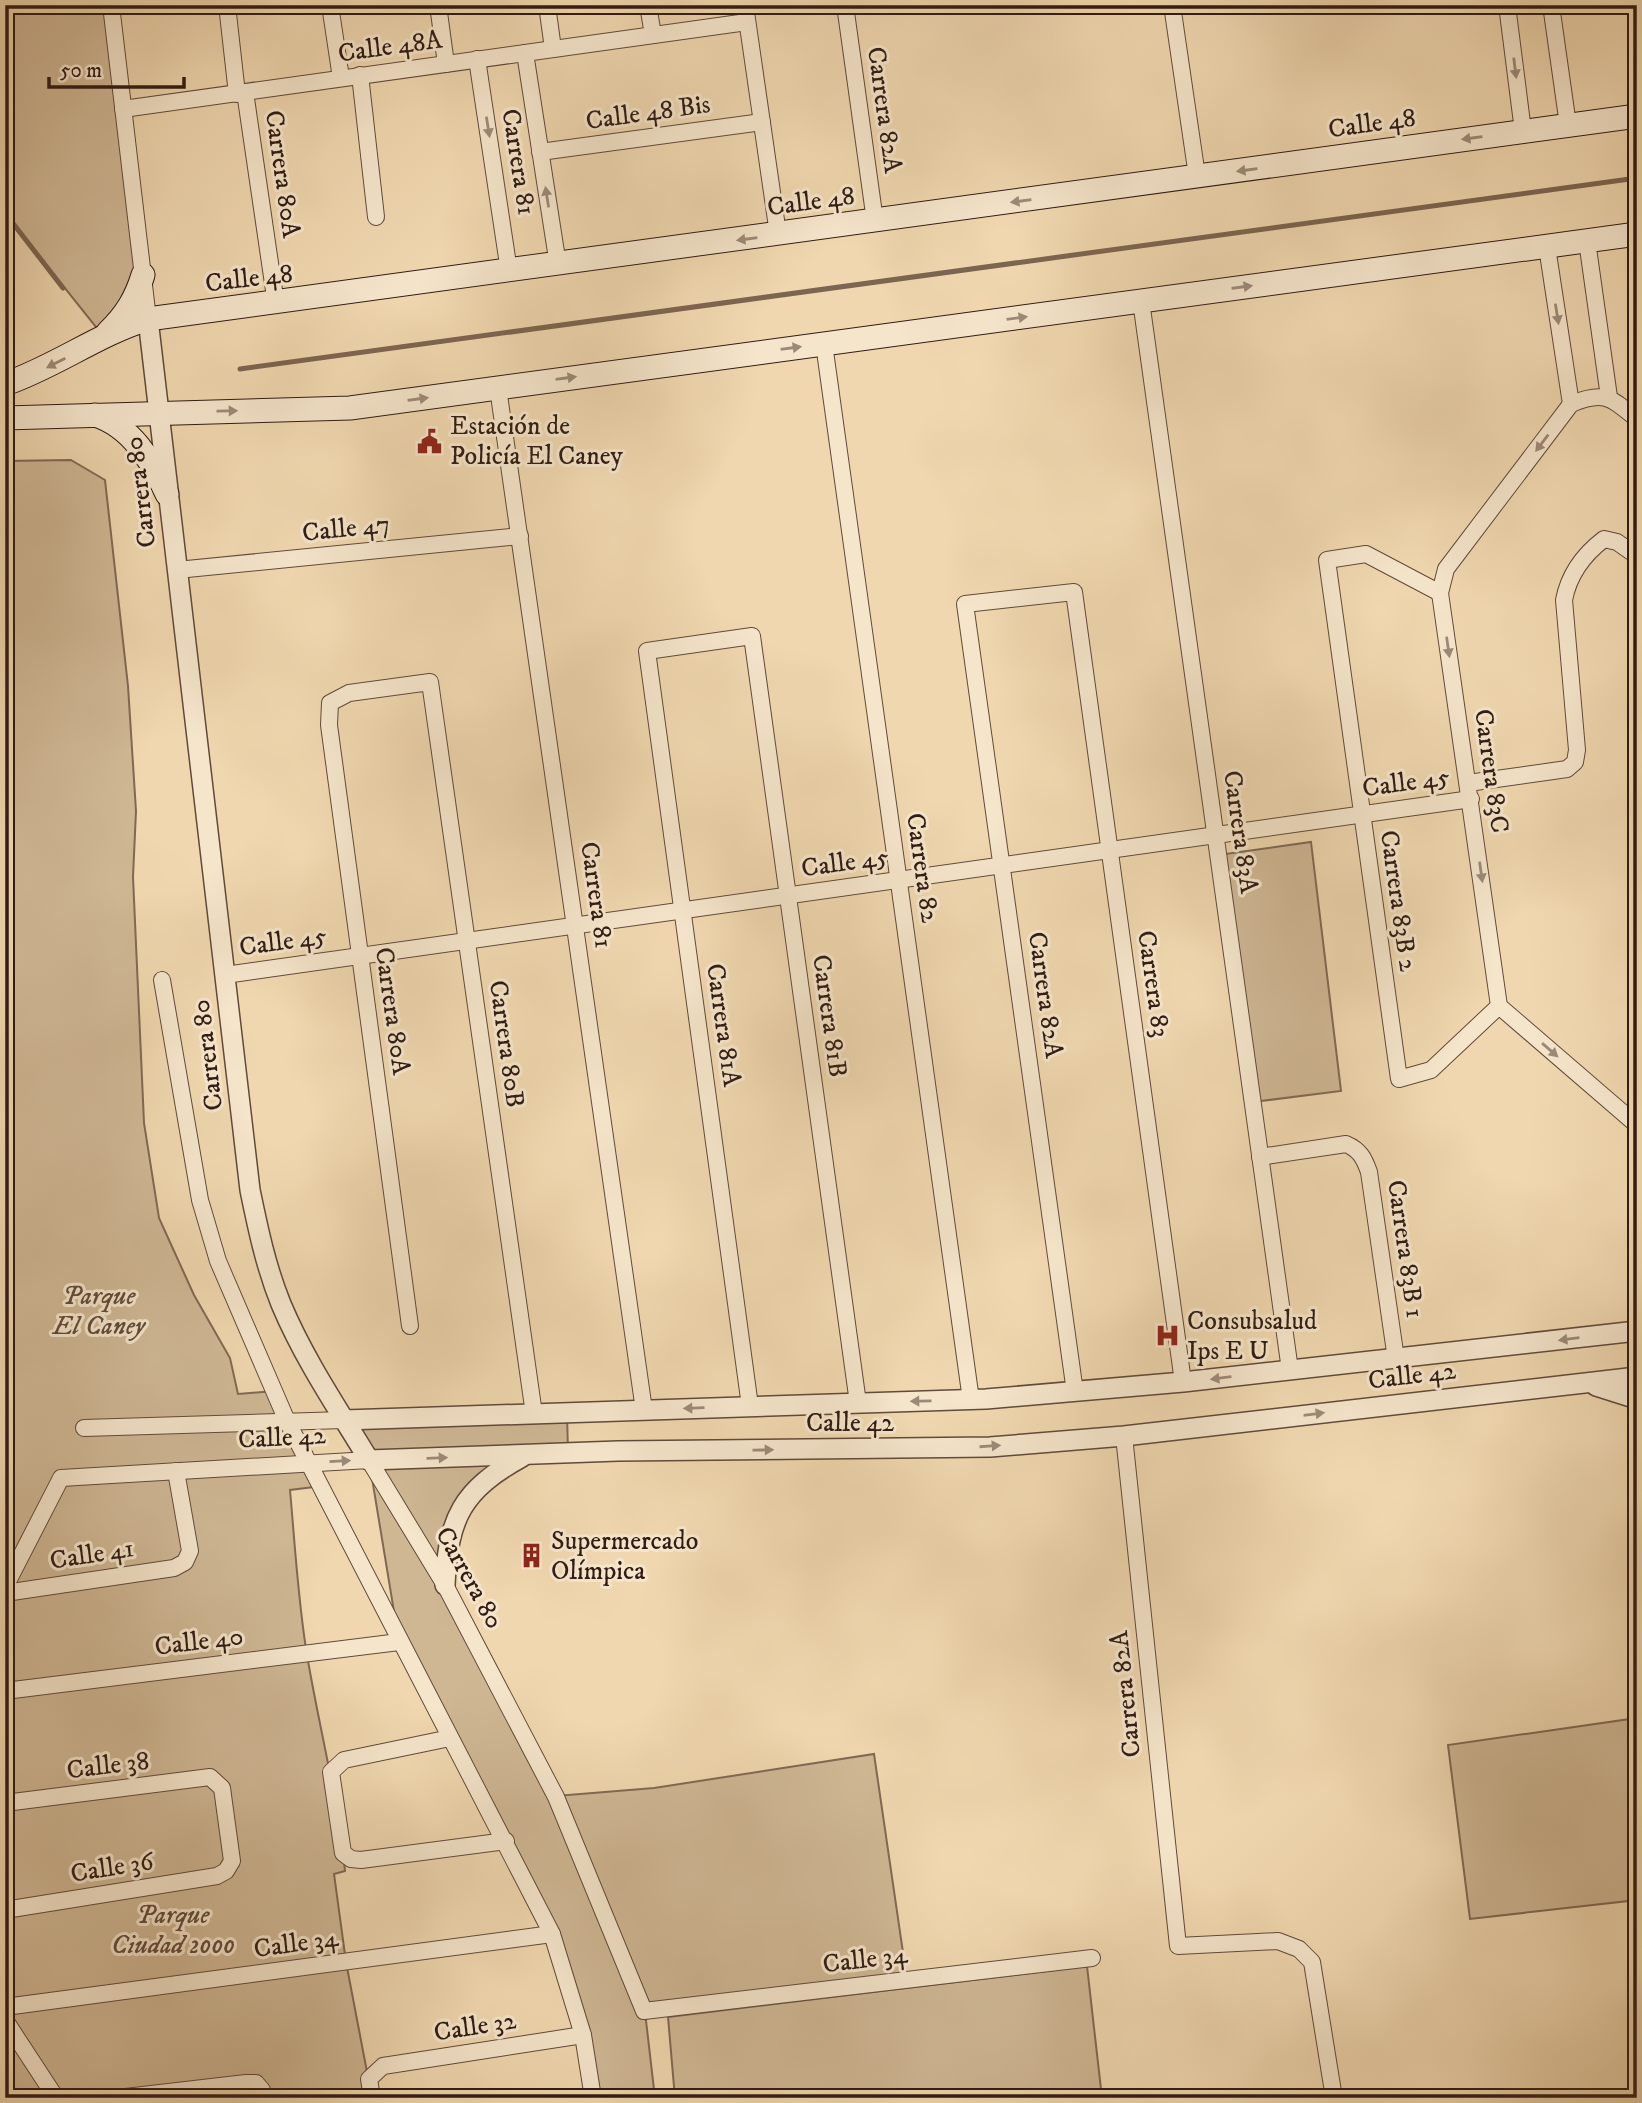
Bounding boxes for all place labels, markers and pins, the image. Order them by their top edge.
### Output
place label: Estación de Policía El Caney [450,410,624,473]
public building icon: Estación de Policía El Caney [416,427,444,455]
place label: Consubsalud Ips E U [1187,1305,1317,1368]
hospital icon: Consubsalud Ips E U [1153,1322,1181,1350]
place label: Supermercado Olímpica [551,1525,698,1588]
building icon: Supermercado Olímpica [517,1542,545,1570]

